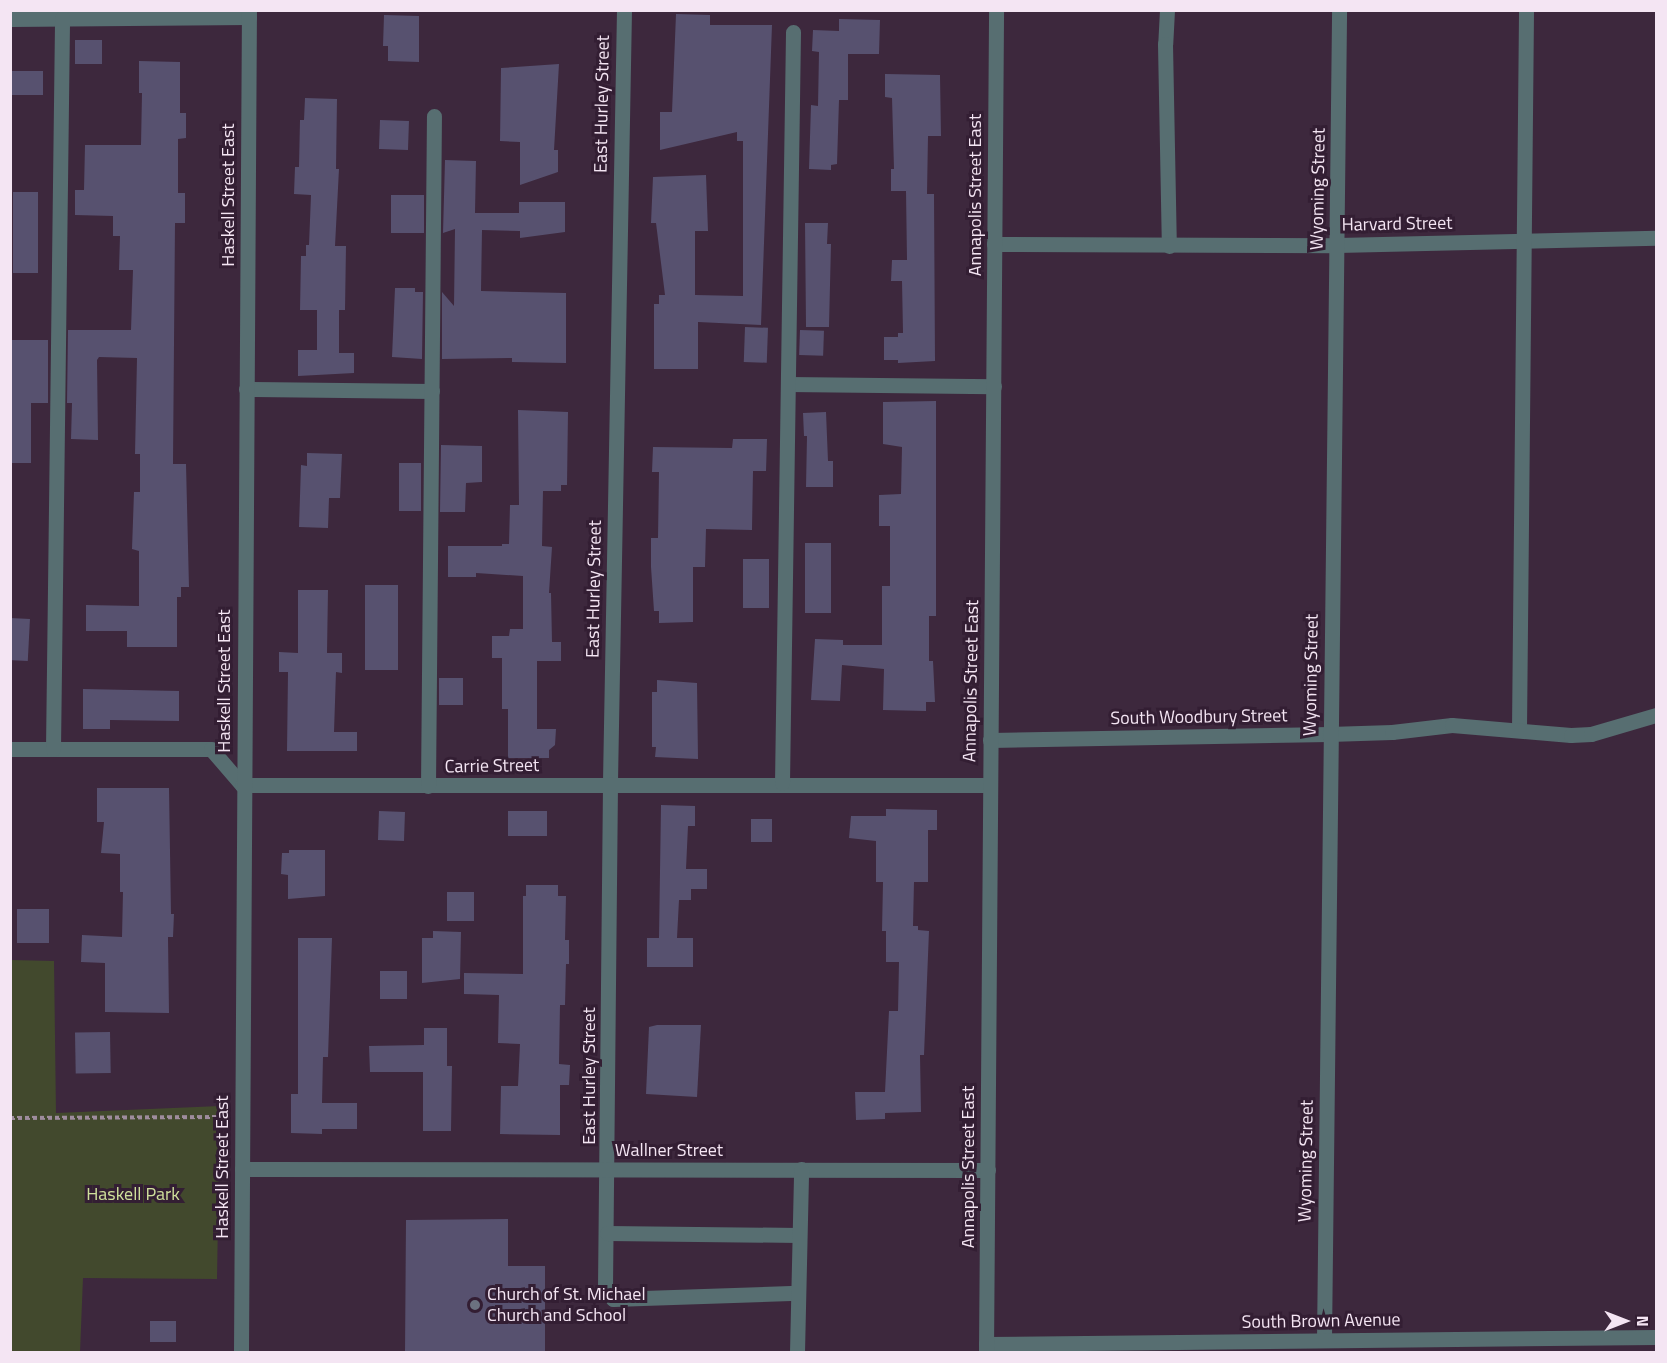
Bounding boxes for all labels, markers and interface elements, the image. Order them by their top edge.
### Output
street label: East Hurley Street [590,35,614,173]
street label: Annapolis Street East [964,114,986,276]
street label: Haskell Street East [217,123,239,267]
street label: Wyoming Street [1306,128,1330,250]
street label: Harvard Street [1341,212,1453,236]
street label: East Hurley Street [582,520,606,658]
street label: Annapolis Street East [959,600,983,762]
street label: Haskell Street East [213,609,235,753]
street label: Wyoming Street [1299,614,1323,736]
street label: South Woodbury Street [1110,705,1288,729]
street label: Carrie Street [444,754,540,778]
street label: East Hurley Street [578,1007,600,1145]
street label: Annapolis Street East [957,1086,979,1248]
street label: Haskell Street East [211,1095,233,1239]
street label: Wyoming Street [1294,1100,1318,1222]
street label: Wallner Street [615,1139,723,1161]
park label: Haskell Park [86,1183,180,1205]
place label: Church of St. Michael Church and School [487,1284,646,1326]
north arrow [1595,1291,1655,1351]
marker: Church of St. Michael Church and School [468,1298,482,1312]
street label: South Brown Avenue [1241,1309,1401,1333]
text: N [1631,1315,1655,1327]

